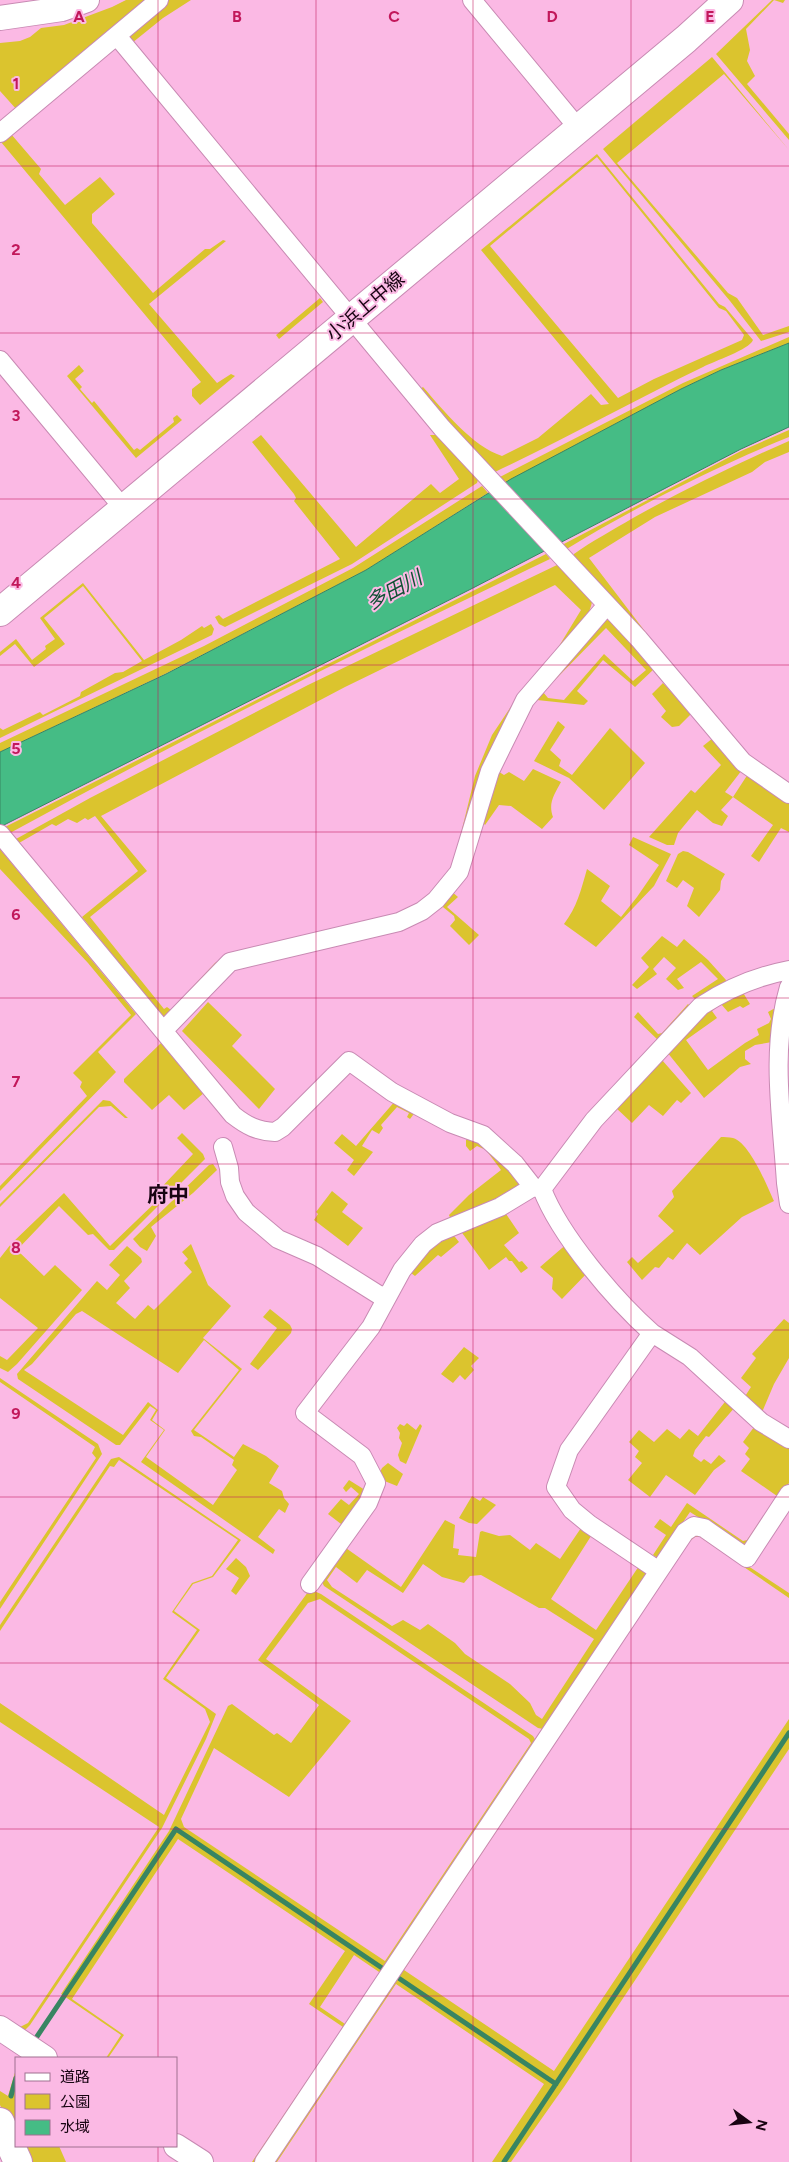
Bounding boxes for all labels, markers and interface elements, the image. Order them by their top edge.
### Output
text: A [73,7,85,26]
text: B [232,7,242,26]
text: C [388,7,400,26]
text: D [546,7,558,26]
text: E [705,7,715,26]
text: 1 [13,74,19,93]
text: 2 [11,240,21,259]
street label: 小浜上中線 [322,267,409,346]
text: 3 [12,406,21,425]
water label: 多田川 [362,564,428,615]
text: 4 [11,573,21,592]
text: 5 [11,739,21,758]
text: 6 [11,905,21,924]
text: 7 [12,1072,21,1091]
district label: 府中 [147,1182,189,1207]
text: 8 [11,1238,21,1257]
text: 9 [11,1404,21,1423]
legend [15,2057,178,2147]
text: 道路 [60,2068,90,2086]
text: 公園 [60,2093,90,2111]
north arrow [724,2097,774,2147]
text: 水域 [60,2118,90,2136]
text: N [751,2118,771,2133]

